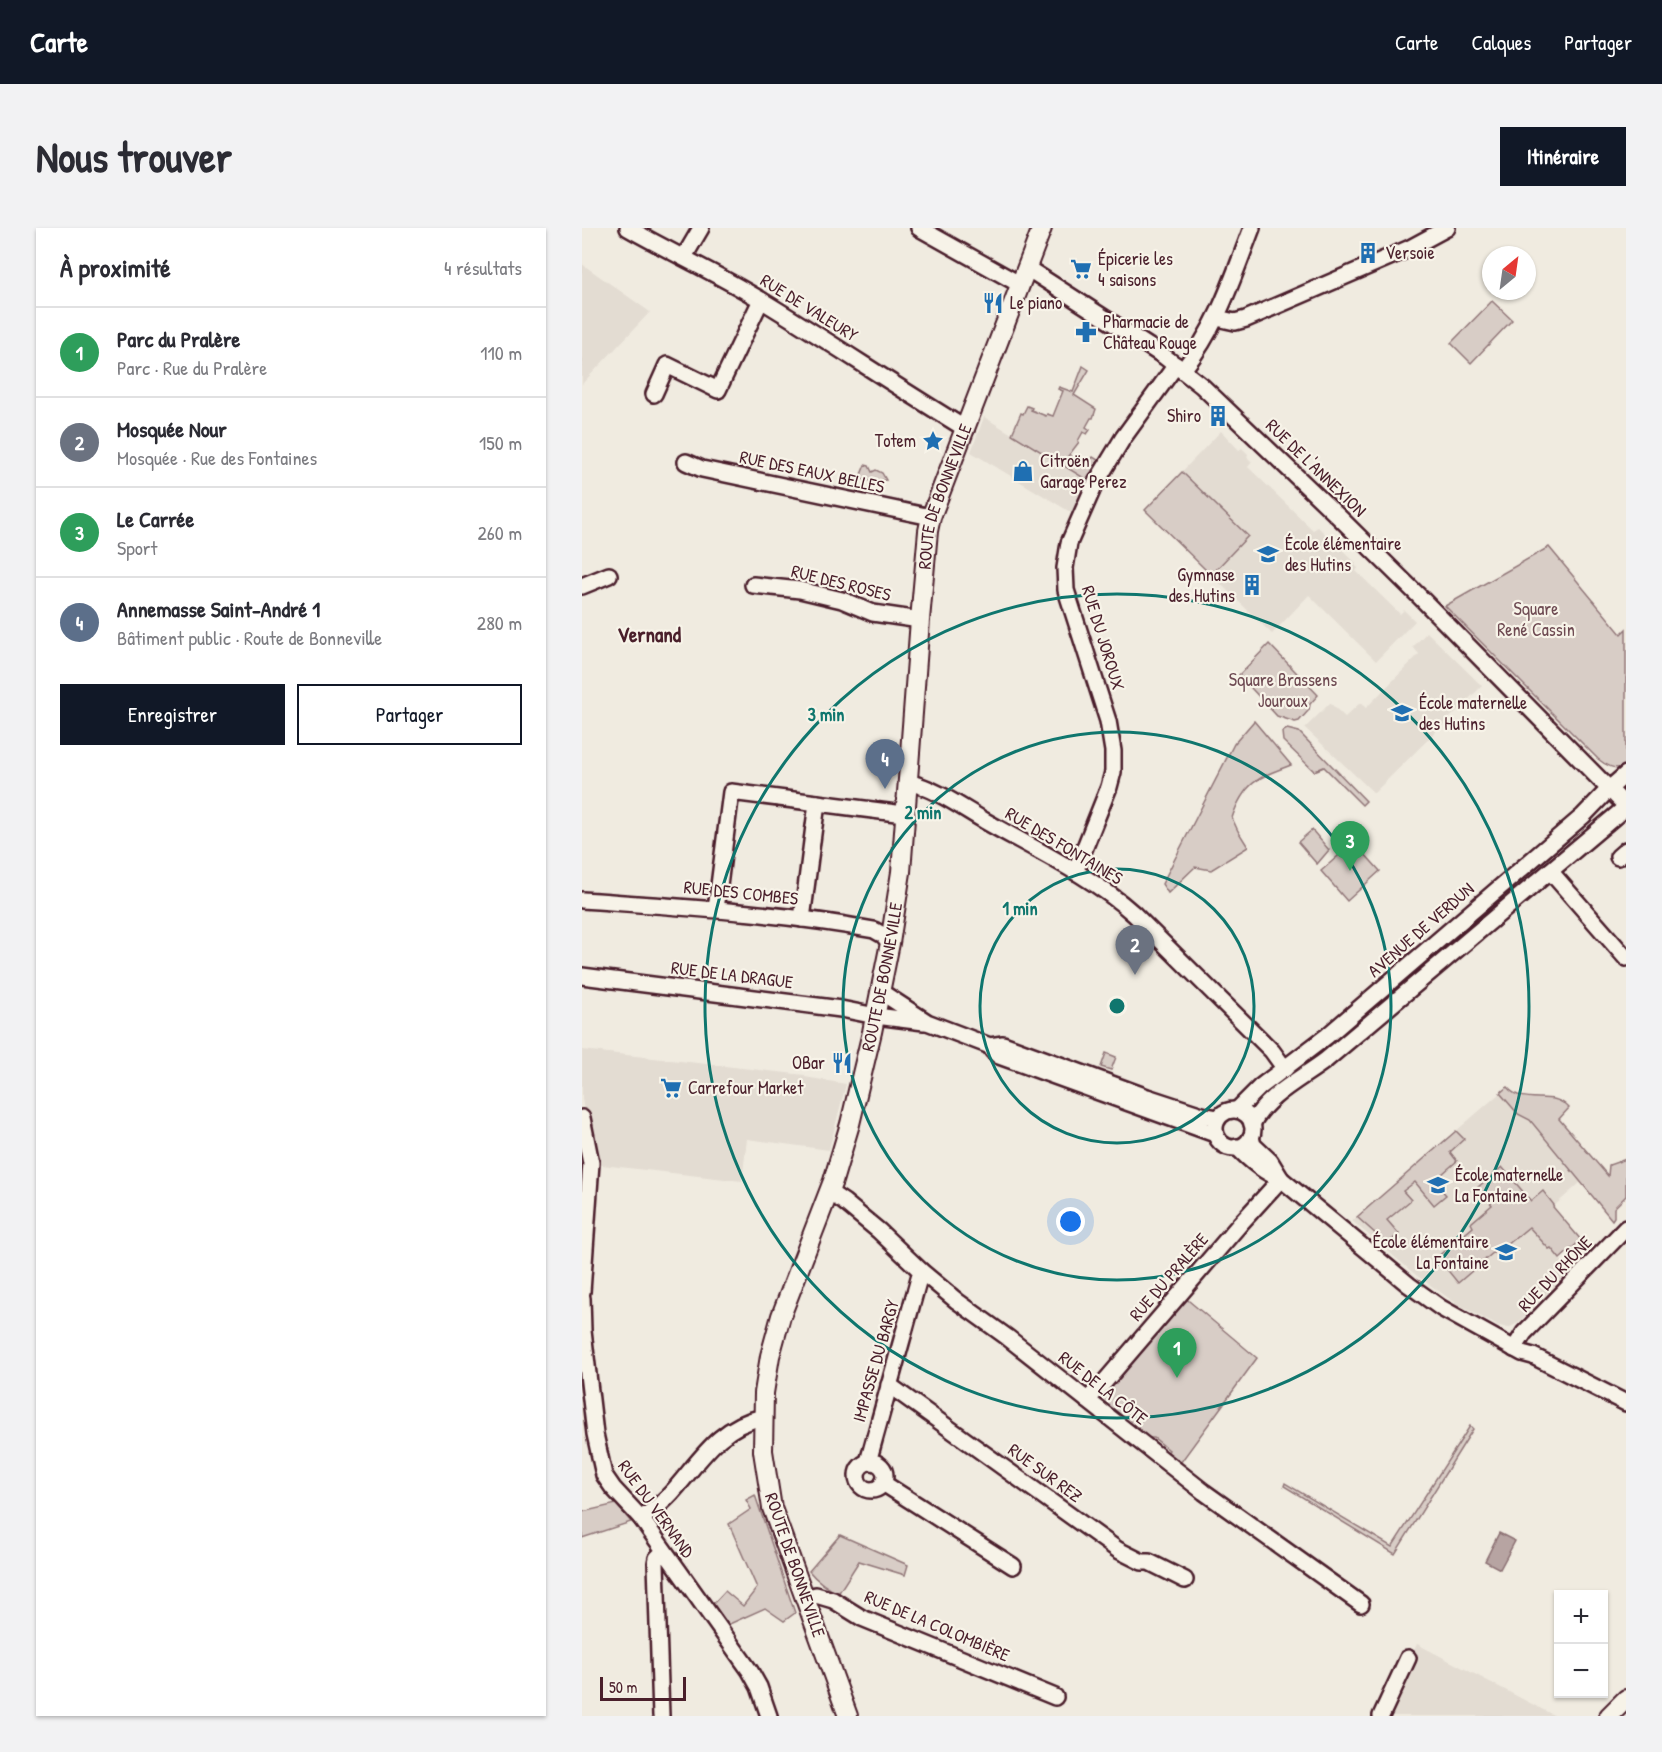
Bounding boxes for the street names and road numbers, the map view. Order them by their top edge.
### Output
street label: RUE DE VALEURY [756,268,863,347]
street label: RUE DE L'ANNEXION [1261,413,1372,522]
street label: ROUTE DE BONNEVILLE [912,420,978,570]
street label: RUE DES EAUX BELLES [737,444,887,499]
street label: RUE DES ROSES [789,558,894,607]
street label: RUE DU JOROUX [1076,582,1131,693]
street label: RUE DES FONTAINES [1001,801,1128,890]
street label: RUE DES COMBES [683,874,800,911]
street label: AVENUE DE VERDUN [1362,876,1479,983]
street label: ROUTE DE BONNEVILLE [855,900,908,1054]
street label: RUE DE LA DRAGUE [670,955,794,994]
street label: RUE DU PRALÈRE [1123,1227,1214,1326]
street label: RUE DU RHÔNE [1512,1230,1597,1317]
street label: IMPASSE DU BARGY [846,1297,905,1425]
street label: RUE DE LA CÔTE [1054,1345,1153,1430]
street label: RUE SUR REZ [1003,1437,1087,1508]
street label: RUE DU VERNAND [612,1455,701,1563]
street label: ROUTE DE BONNEVILLE [759,1489,832,1640]
street label: RUE DE LA COLOMBIÈRE [861,1584,1014,1667]

